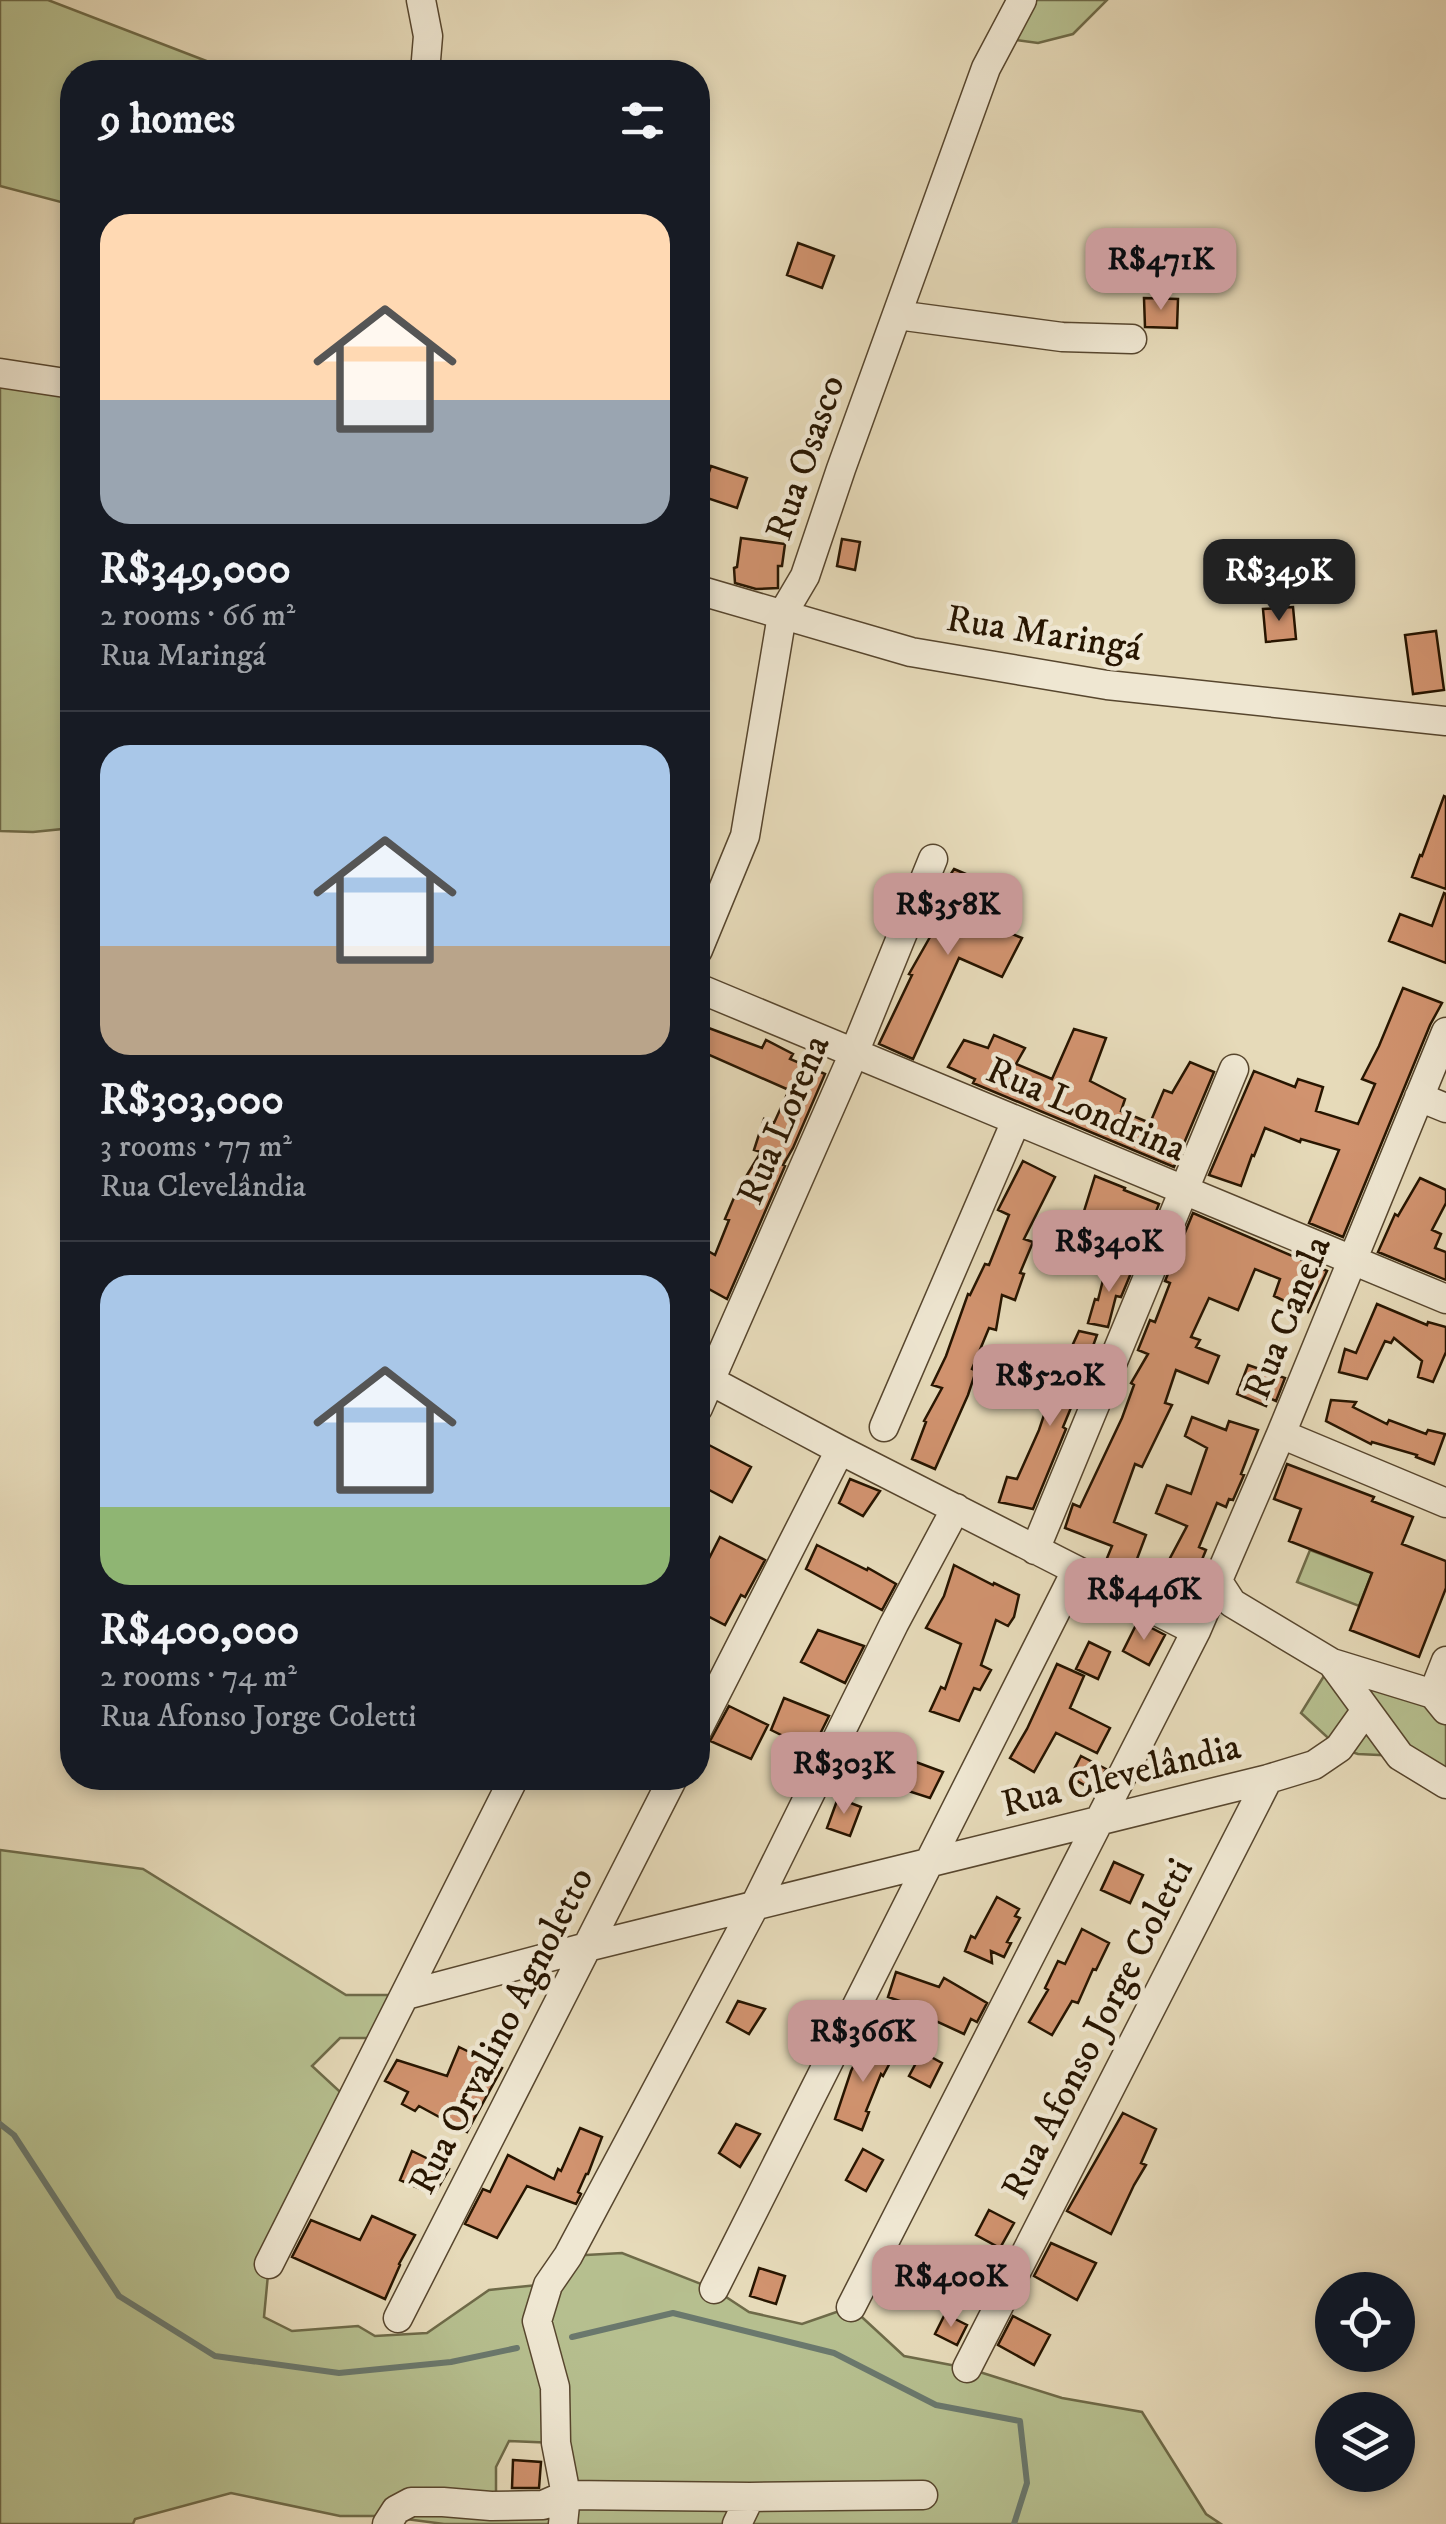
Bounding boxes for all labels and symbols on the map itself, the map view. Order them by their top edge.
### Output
pin: R$471K [1080,228,1242,313]
street label: Rua Osasco [755,369,857,547]
pin: R$349K [1198,539,1360,624]
street label: Rua Maringá [943,595,1145,673]
pin: R$358K [867,873,1029,958]
street label: Rua Lorena [727,1028,841,1212]
street label: Rua Londrina [979,1046,1193,1174]
pin: R$340K [1028,1210,1190,1295]
street label: Rua Canela [1233,1229,1343,1407]
pin: R$520K [969,1344,1131,1429]
pin: R$446K [1063,1558,1225,1643]
street label: Rua Clevelândia [996,1723,1246,1829]
pin: R$303K [763,1732,925,1817]
street label: Rua Afonso Jorge Coletti [991,1851,1205,2207]
street label: Rua Orvalino Agnoletto [399,1859,605,2203]
pin: R$366K [782,2000,944,2085]
pin: R$400K [870,2245,1032,2330]

